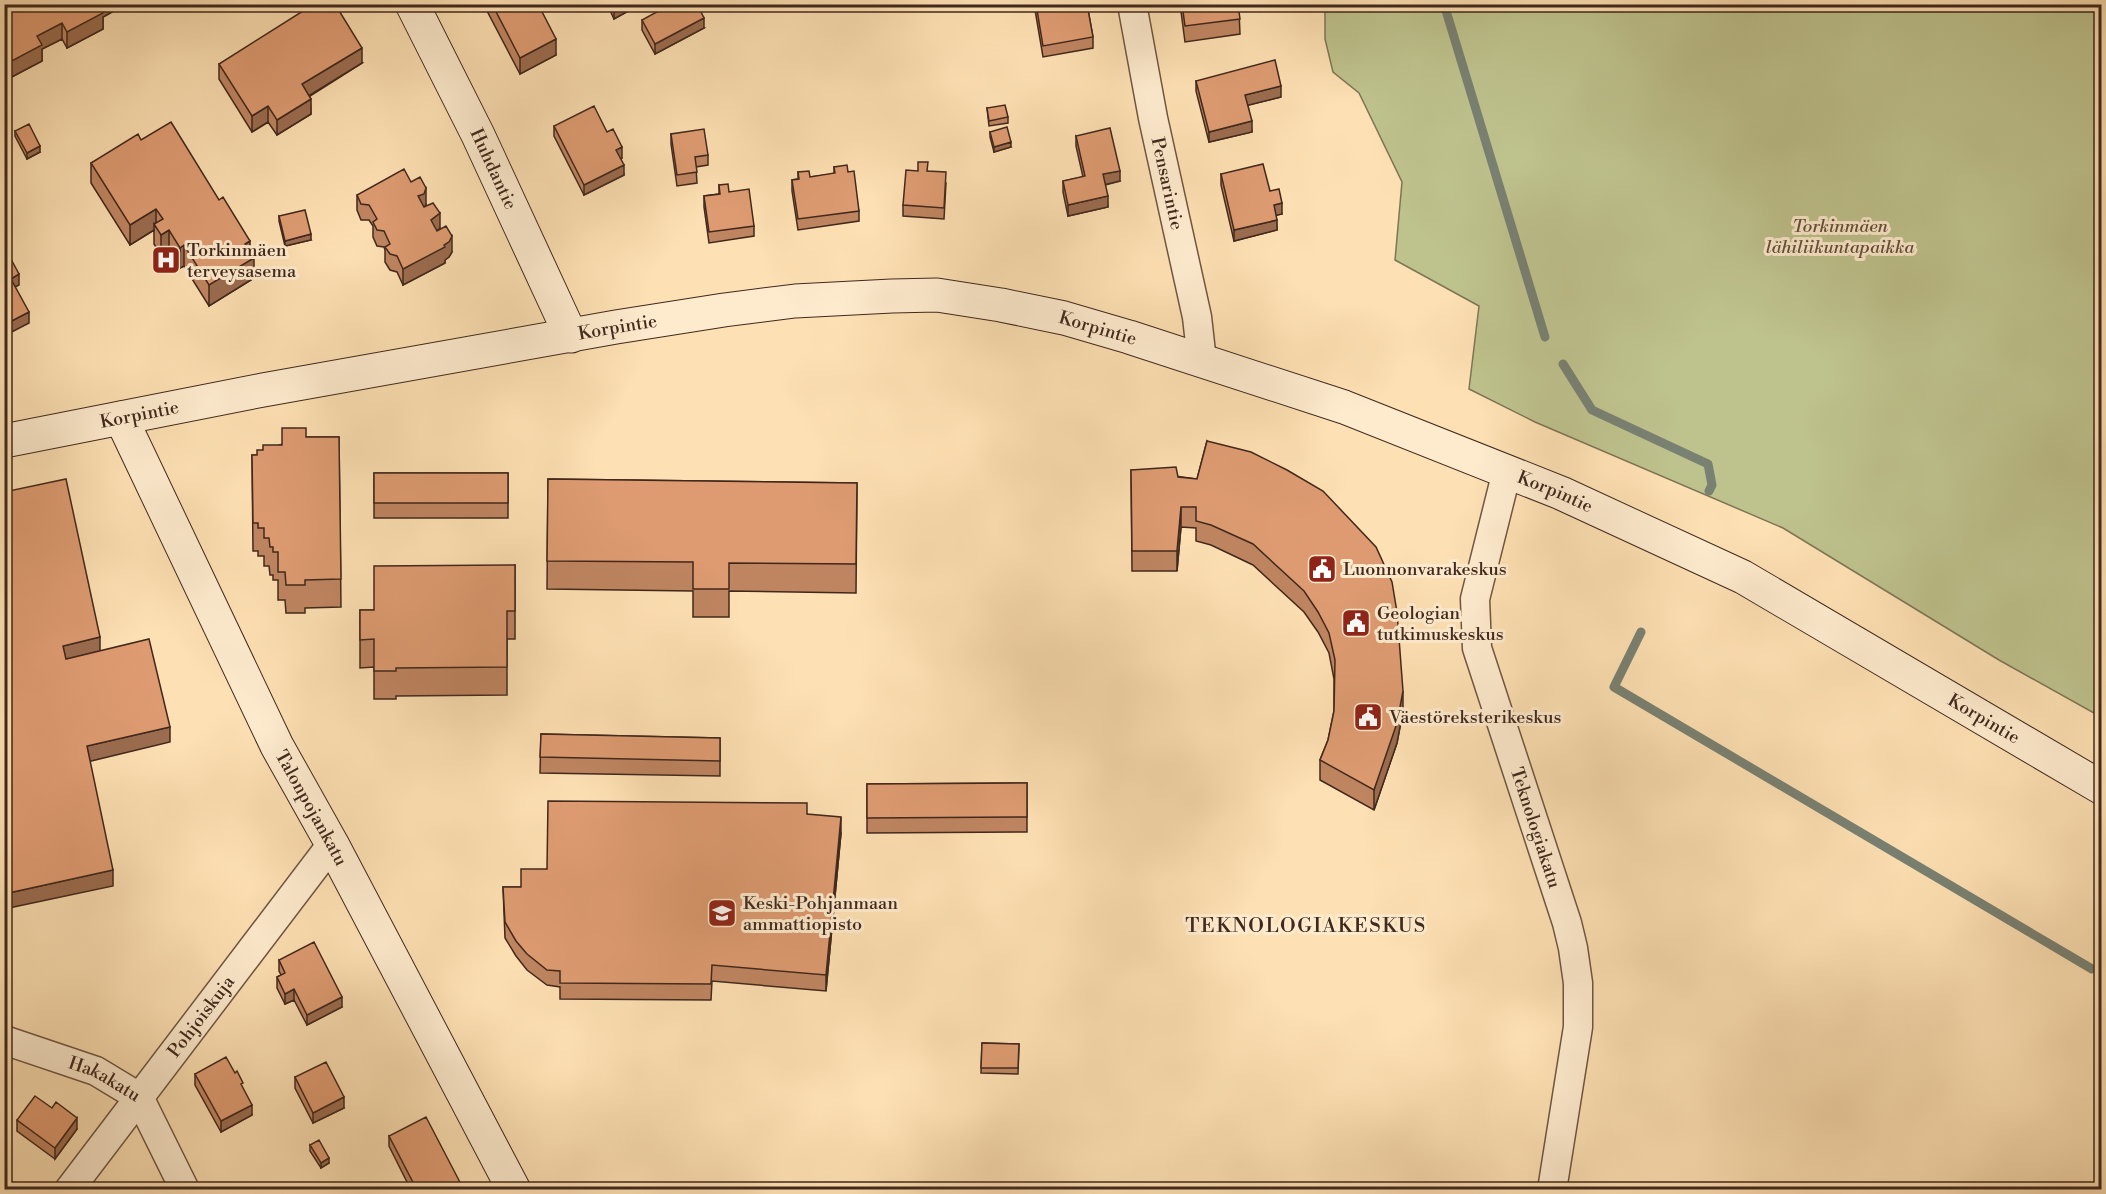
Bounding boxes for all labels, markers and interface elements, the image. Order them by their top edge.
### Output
street label: Huhdantie [465,125,522,213]
street label: Pensarintie [1146,135,1189,232]
park label: Torkinmäen lähiliikuntapaikka [1766,215,1915,259]
place label: Torkinmäen terveysasema [187,239,297,283]
hospital icon: Torkinmäen terveysasema [150,244,182,276]
street label: Korpintie [1056,306,1140,350]
street label: Korpintie [576,309,659,345]
street label: Korpintie [98,395,181,433]
street label: Korpintie [1514,465,1597,518]
public building icon: Luonnonvarakeskus [1306,553,1338,585]
place label: Luonnonvarakeskus [1343,558,1507,581]
place label: Geologian tutkimuskeskus [1377,602,1504,646]
public building icon: Geologian tutkimuskeskus [1340,607,1372,639]
street label: Korpintie [1944,689,2024,749]
public building icon: Väestöreksterikeskus [1352,701,1384,733]
place label: Väestöreksterikeskus [1388,706,1562,729]
street label: Talonpojankatu [270,746,353,870]
street label: Teknologiakatu [1505,764,1567,892]
place label: Keski-Pohjanmaan ammattiopisto [743,892,898,936]
school or university icon: Keski-Pohjanmaan ammattiopisto [706,897,738,929]
district label: TEKNOLOGIAKESKUS [1185,914,1427,939]
street label: Pohjoiskuja [162,970,240,1062]
street label: Hakakatu [66,1051,145,1107]

